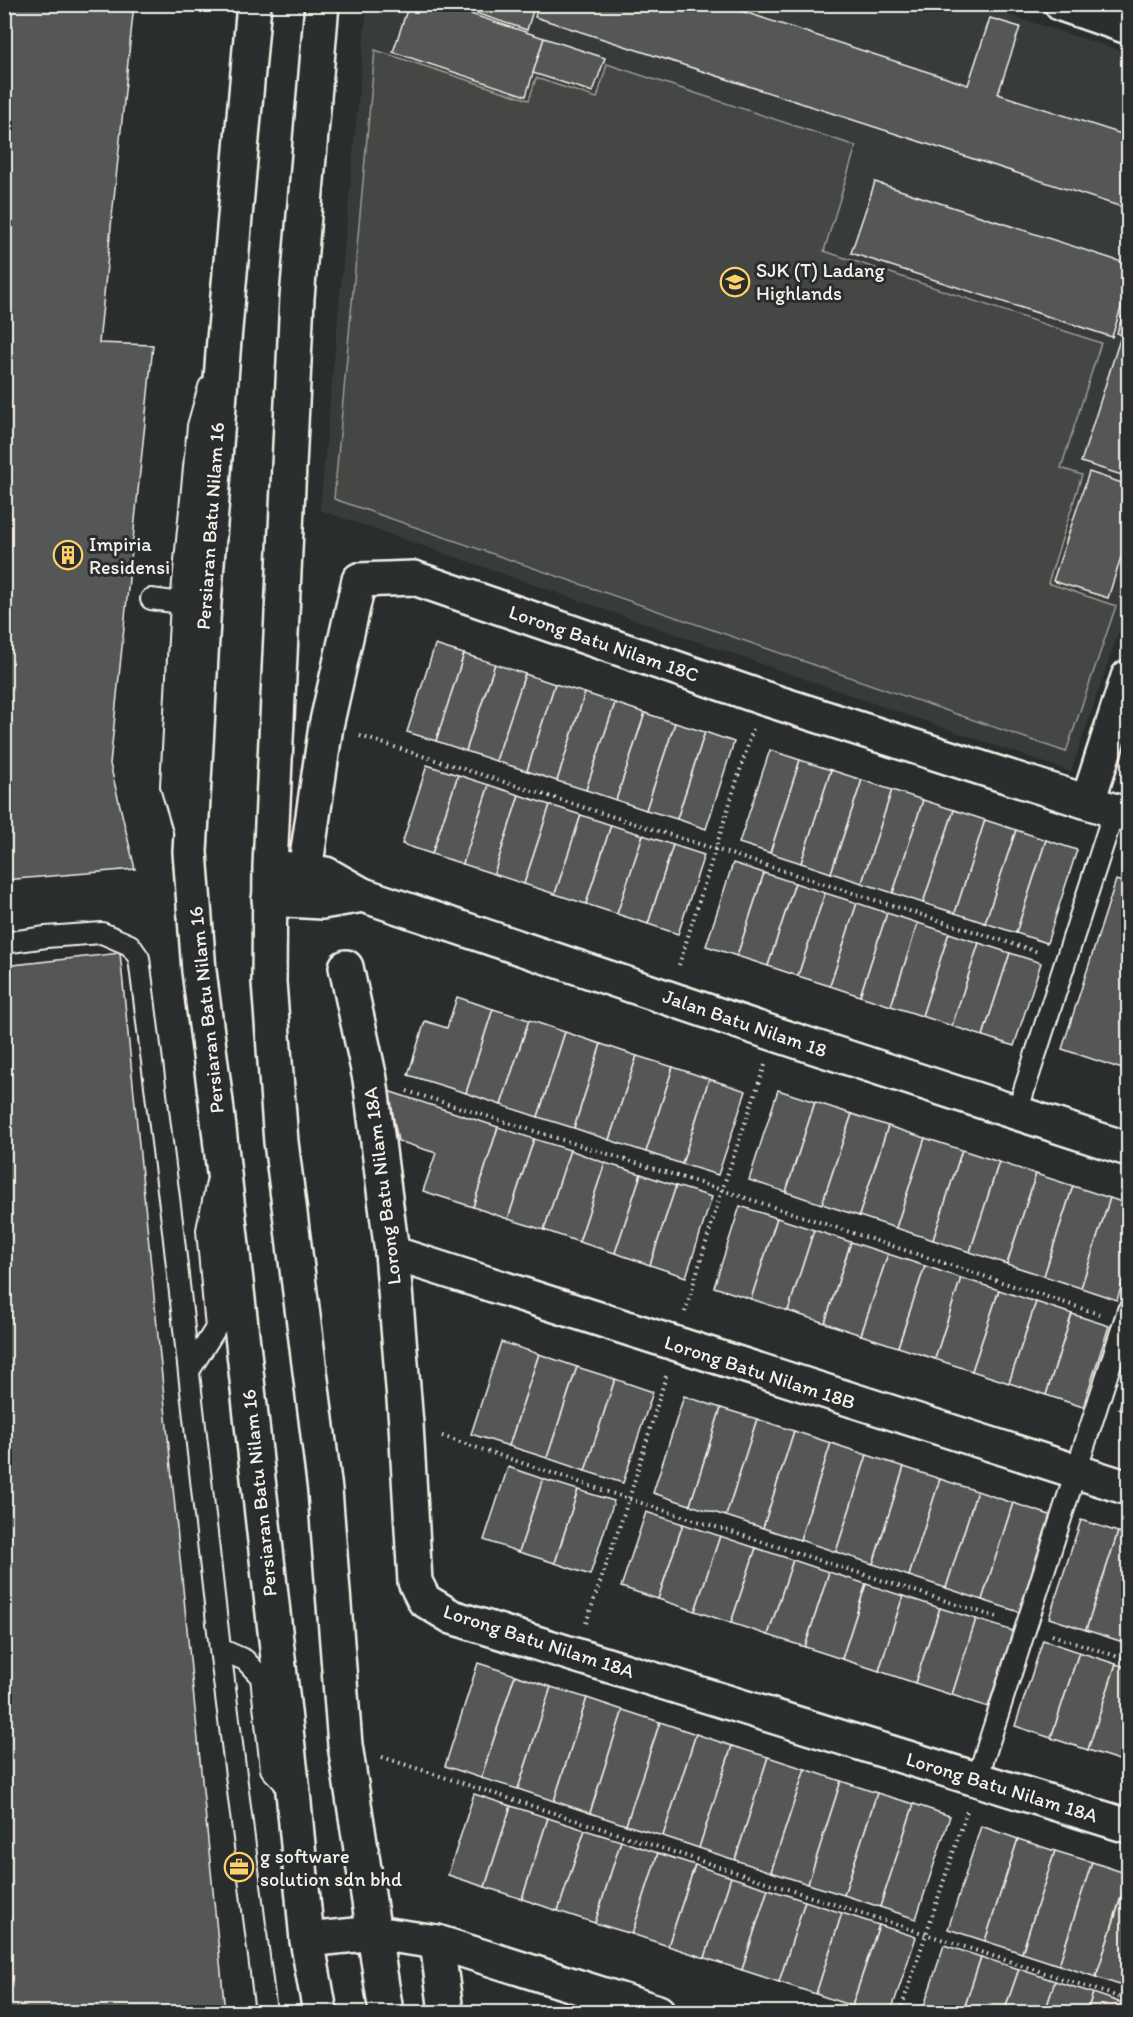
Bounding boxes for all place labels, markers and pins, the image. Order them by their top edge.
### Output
place label: SJK (T) Ladang Highlands [756,258,886,305]
school or university icon: SJK (T) Ladang Highlands [719,266,751,298]
place label: Impiria Residensi [89,532,170,579]
building icon: Impiria Residensi [52,539,84,571]
place label: g software solution sdn bhd [260,1844,402,1891]
office icon: g software solution sdn bhd [223,1851,255,1883]

